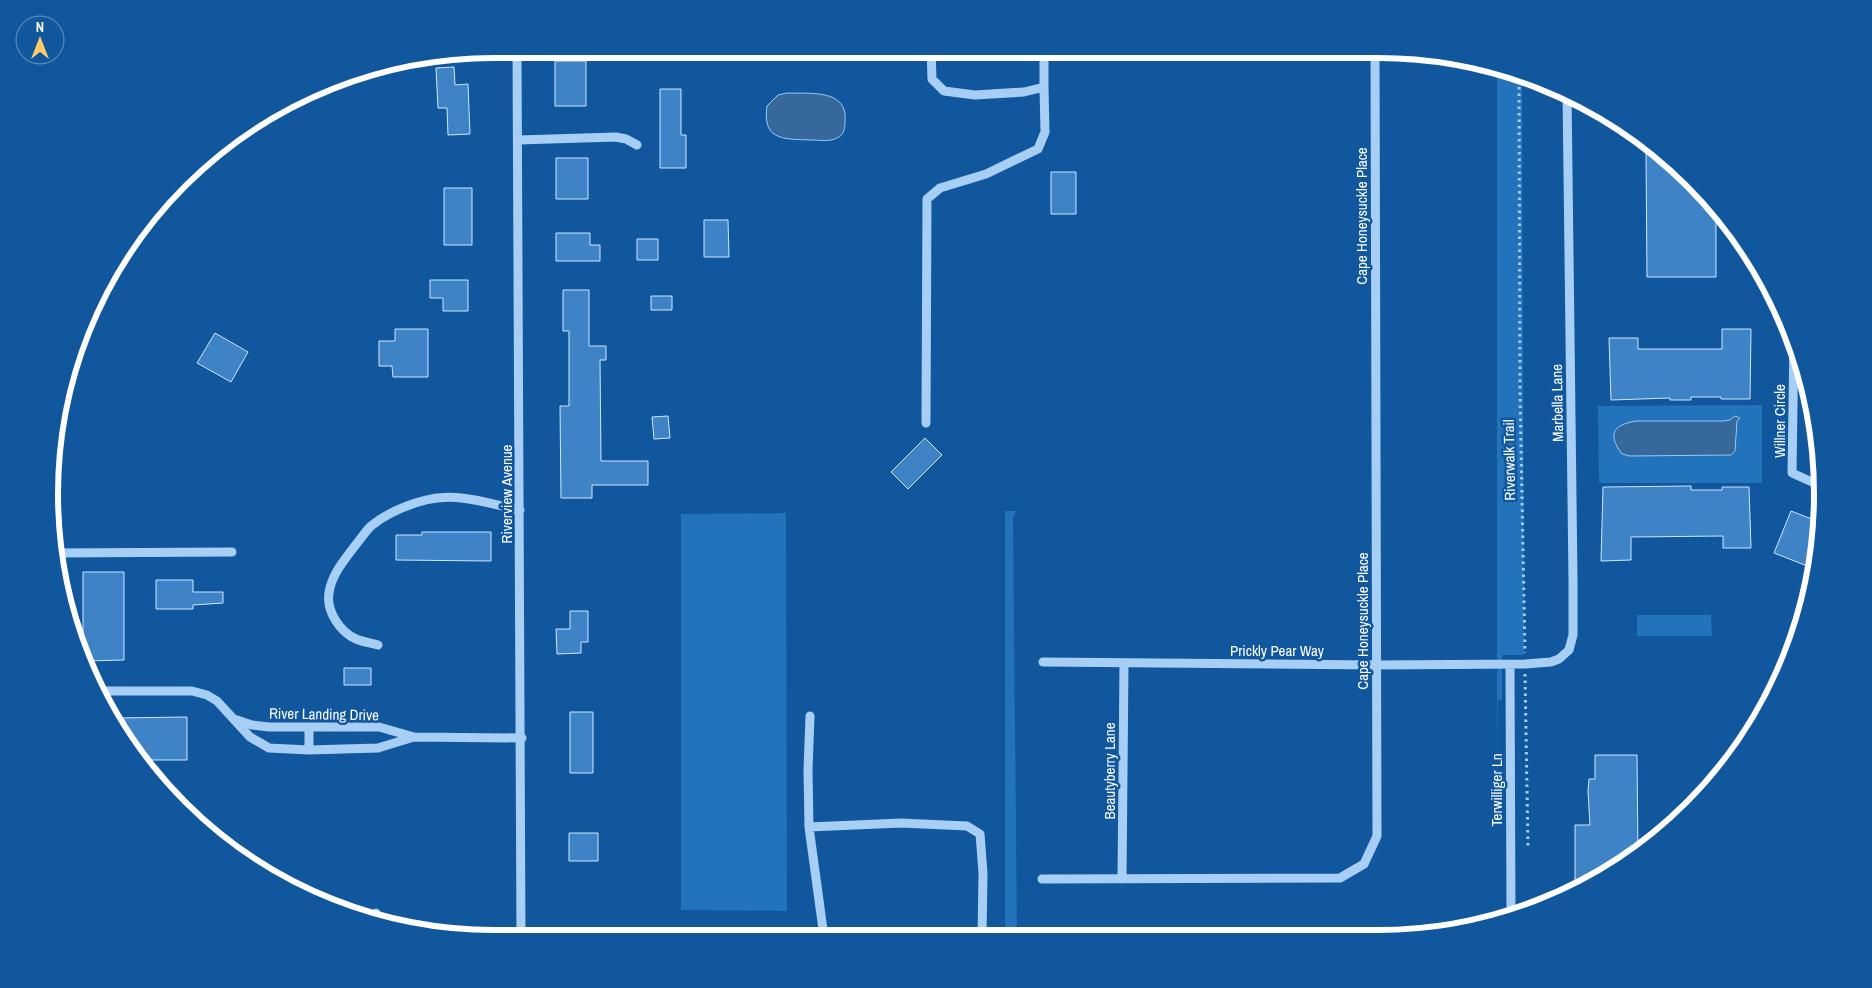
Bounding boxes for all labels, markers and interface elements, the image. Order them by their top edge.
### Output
north arrow [15,15,65,65]
text: N [36,18,44,36]
street label: Cape Honeysuckle Place [1351,147,1372,285]
street label: Marbella Lane [1546,364,1568,442]
street label: Willner Circle [1769,384,1790,458]
street label: Riverwalk Trail [1498,419,1520,501]
street label: Riverview Avenue [496,444,517,543]
street label: Cape Honeysuckle Place [1352,552,1373,690]
street label: Prickly Pear Way [1230,640,1325,661]
street label: River Landing Drive [269,703,379,725]
street label: Beautyberry Lane [1099,722,1120,820]
street label: Terwilliger Ln [1486,753,1507,827]

